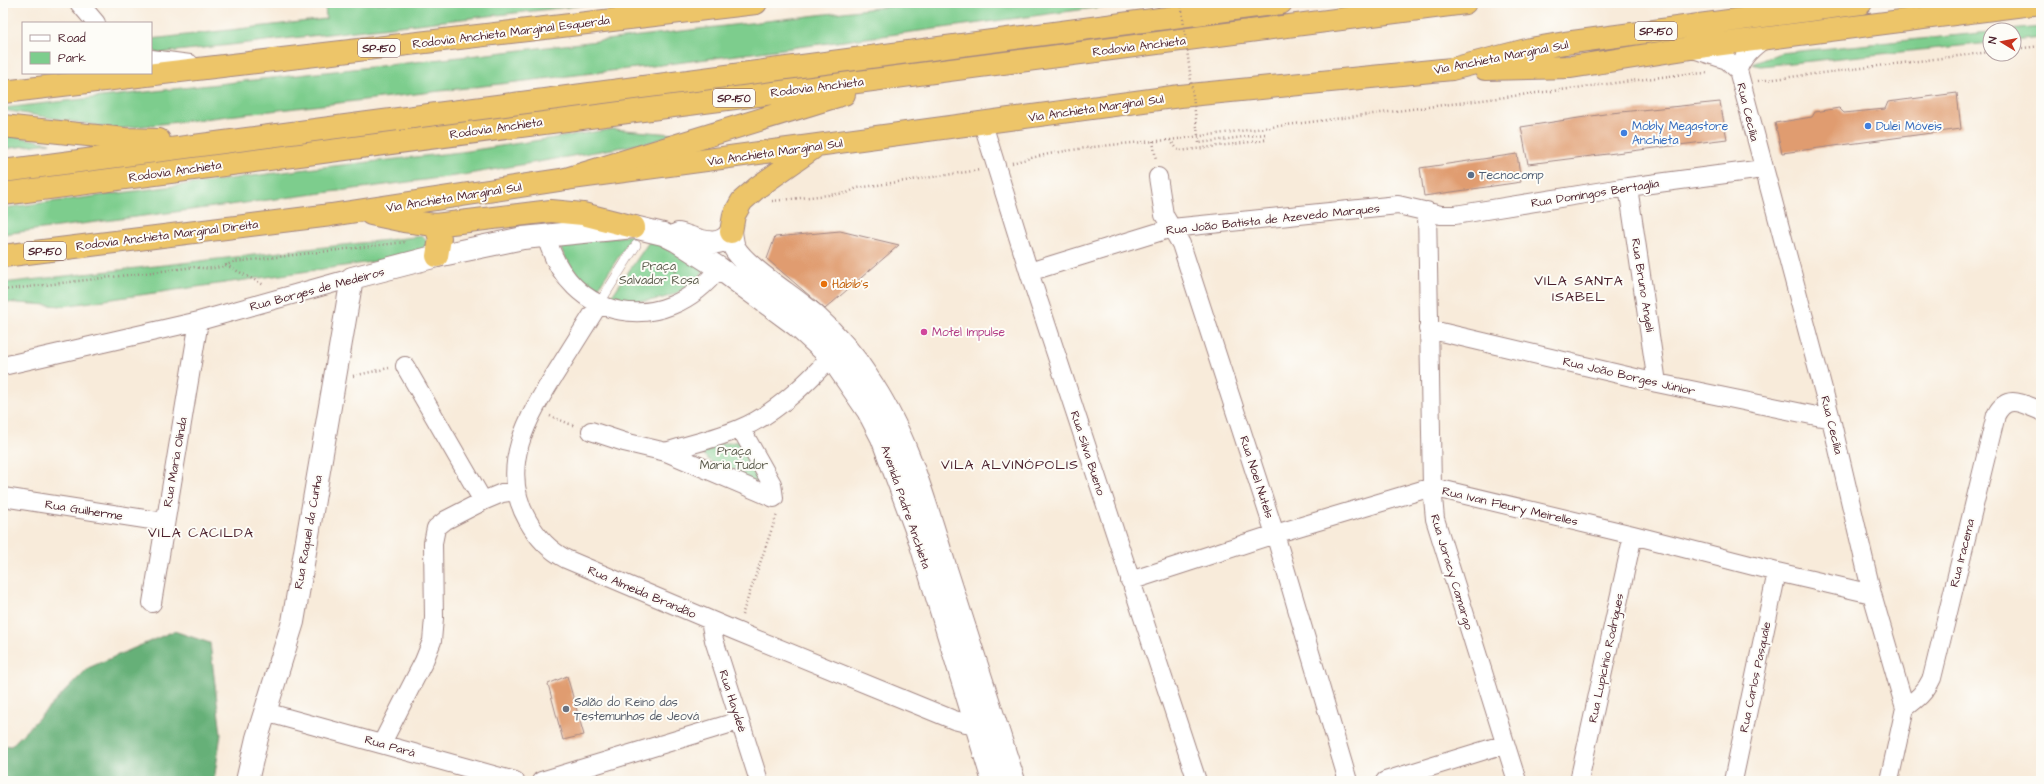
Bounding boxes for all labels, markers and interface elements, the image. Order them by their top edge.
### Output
street label: Rodovia Anchieta Marginal Esquerda [411,12,611,54]
legend [22,22,152,74]
road number: SP-150 [1635,22,1677,40]
north arrow [1982,22,2022,62]
text: Road [58,30,86,47]
street label: Rodovia Anchieta [1092,32,1187,61]
street label: Via Anchieta Marginal Sul [1432,36,1570,80]
text: N [1985,36,2001,45]
road number: SP-150 [358,39,400,57]
text: Park [58,50,86,67]
street label: Rodovia Anchieta [770,73,865,102]
street label: Rua Cecília [1732,81,1763,143]
road number: SP-150 [713,89,755,107]
street label: Via Anchieta Marginal Sul [1027,91,1165,127]
street label: Rodovia Anchieta [449,114,544,143]
place label: Mobly Megastore Anchieta [1632,118,1729,149]
place label: Dulei Móveis [1876,118,1942,135]
marker: Dulei Móveis [1863,121,1873,131]
marker: Mobly Megastore Anchieta [1619,128,1629,138]
street label: Via Anchieta Marginal Sul [706,135,844,171]
street label: Rodovia Anchieta [128,157,223,186]
place label: Tecnocomp [1479,167,1544,184]
marker: Tecnocomp [1466,170,1476,180]
street label: Rua Domingos Bertaglia [1530,175,1661,213]
street label: Via Anchieta Marginal Sul [385,178,523,218]
street label: Rua João Batista de Azevedo Marques [1165,200,1381,239]
street label: Rodovia Anchieta Marginal Direita [75,216,259,256]
street label: Rua Bruno Angeli [1626,237,1658,333]
road number: SP-150 [24,242,66,260]
park label: Praça Salvador Rosa [619,258,699,289]
street label: Rua Borges de Medeiros [248,263,387,317]
district label: VILA SANTA ISABEL [1534,271,1624,307]
place label: Habib's [832,276,869,293]
marker: Habib's [819,279,829,289]
place label: Motel Impulse [932,324,1006,341]
marker: Motel Impulse [919,327,929,337]
street label: Rua João Borges Júnior [1561,353,1697,401]
street label: Rua Cecília [1816,394,1847,456]
street label: Rua Silva Bueno [1066,409,1109,498]
street label: Rua Maria Olinda [159,416,192,508]
street label: Rua Noel Nutels [1235,434,1278,521]
park label: Praça Maria Tudor [700,443,769,474]
street label: Avenida Padre Anchieta [876,443,935,571]
district label: VILA ALVINÓPOLIS [941,455,1079,475]
street label: Rua Raquel da Cunha [290,474,327,590]
street label: Rua Ivan Fleury Meirelles [1440,483,1579,531]
street label: Rua Guilherme [44,496,125,525]
street label: Rua Joracy Camargo [1425,512,1477,633]
street label: Rua Iracema [1946,517,1979,589]
district label: VILA CACILDA [148,523,254,543]
street label: Rua Almeida Brandão [585,562,699,623]
street label: Rua Lupicínio Rodrigues [1584,592,1629,725]
street label: Rua Carlos Pasquale [1735,620,1776,734]
street label: Rua Haydeé [713,668,751,735]
place label: Salão do Reino das Testemunhas de Jeová [574,694,699,725]
marker: Salão do Reino das Testemunhas de Jeová [561,704,571,714]
street label: Rua Pará [363,731,417,762]

